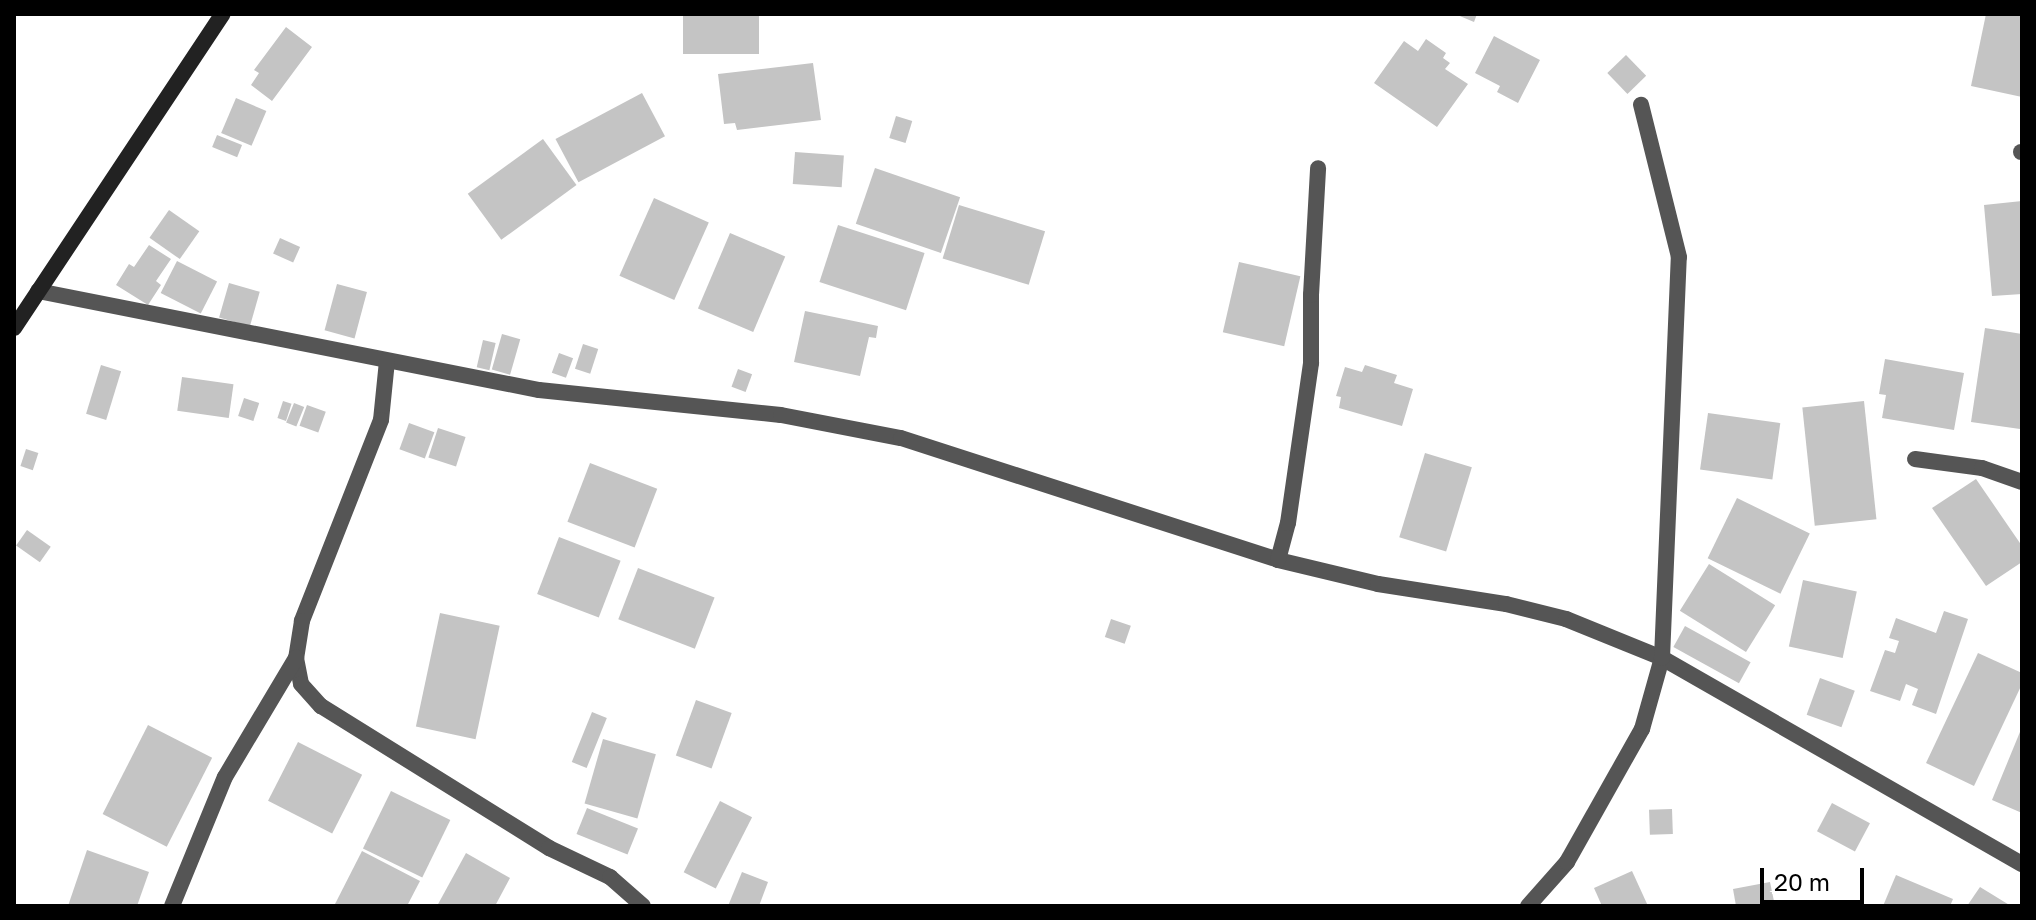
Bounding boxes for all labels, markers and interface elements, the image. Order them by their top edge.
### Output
scale bar [1764,852,1868,902]
text: 20 m [1774,867,1830,896]

